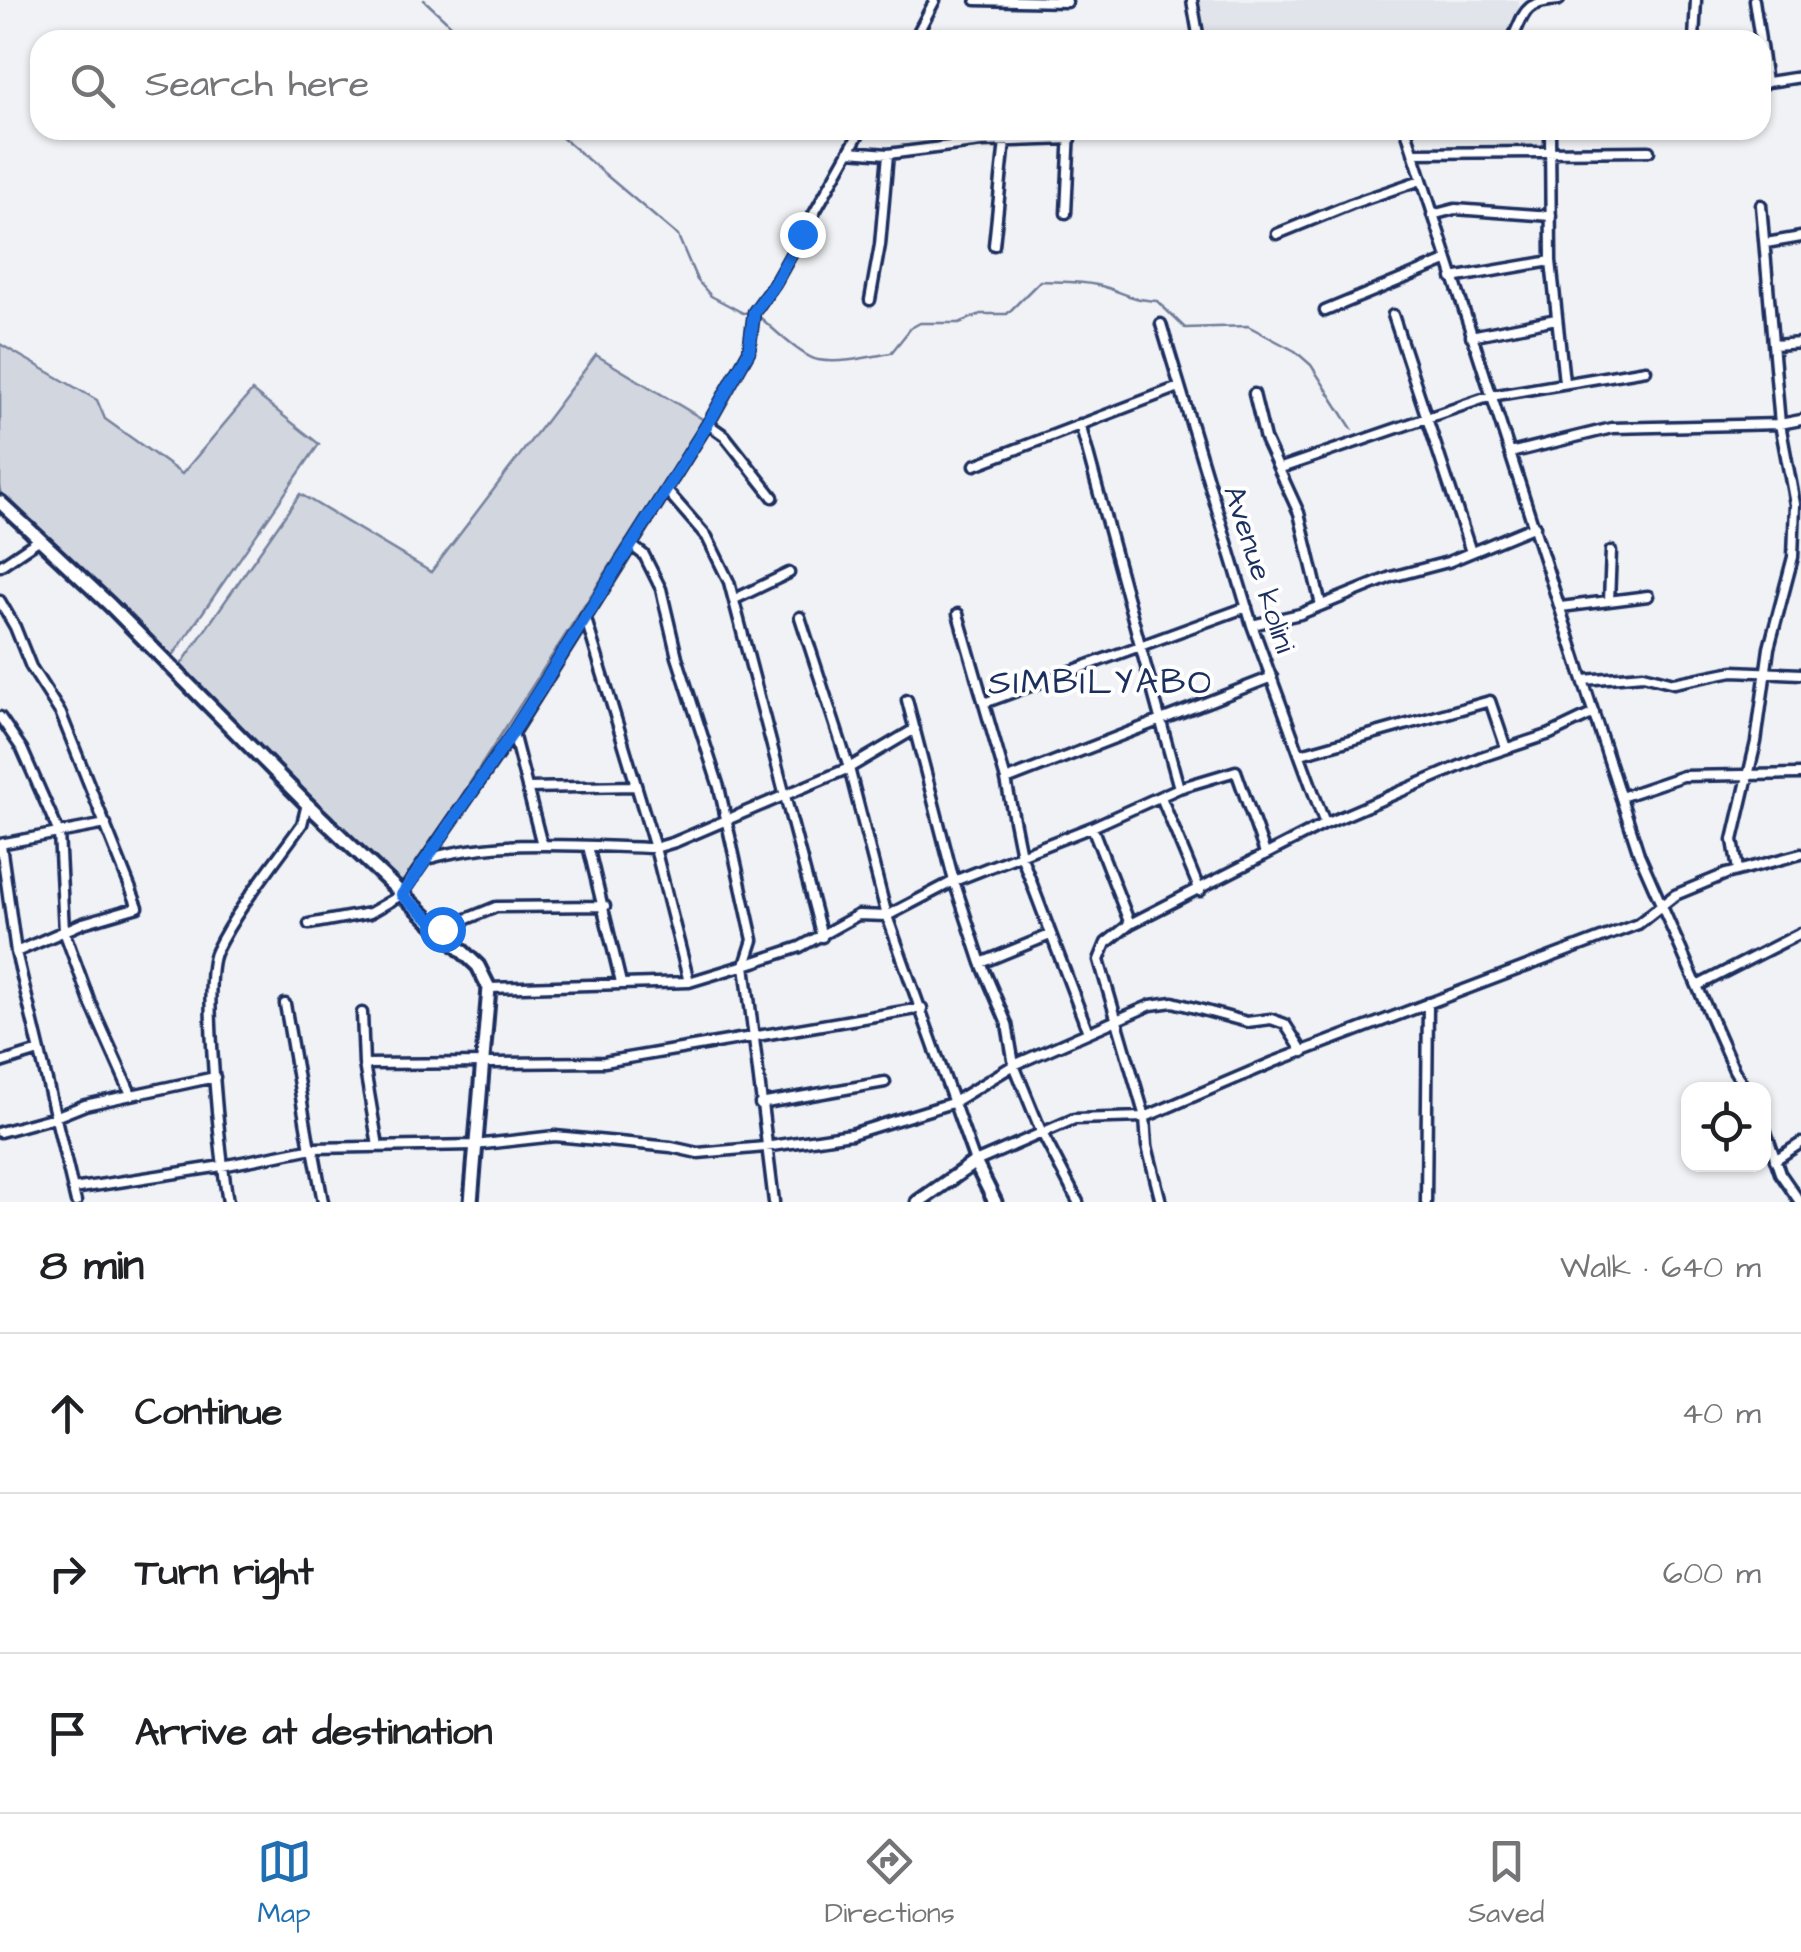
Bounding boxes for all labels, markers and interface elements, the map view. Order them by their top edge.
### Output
search box [30,30,1771,140]
icon: search [65,58,120,113]
text: Search here [145,59,369,111]
route end [780,212,826,258]
street label: Avenue kolini [1212,480,1306,659]
district label: SIMBILYABO [988,658,1214,707]
route start [420,907,466,953]
map controls [1681,1082,1771,1172]
button: locate [1681,1082,1771,1172]
text: 8 min [40,1238,144,1296]
text: Walk · 640 m [1560,1245,1761,1290]
icon: ahead [40,1386,95,1441]
text: Continue [135,1387,282,1439]
text: 40 m [1681,1391,1761,1436]
icon: right [40,1546,95,1601]
text: Turn right [135,1547,314,1599]
text: 600 m [1663,1551,1761,1596]
icon: arrive [40,1706,95,1761]
text: Arrive at destination [135,1707,492,1759]
tab: Map [257,1834,312,1933]
tab: Directions [825,1834,955,1933]
tab: Saved [1468,1834,1544,1933]

